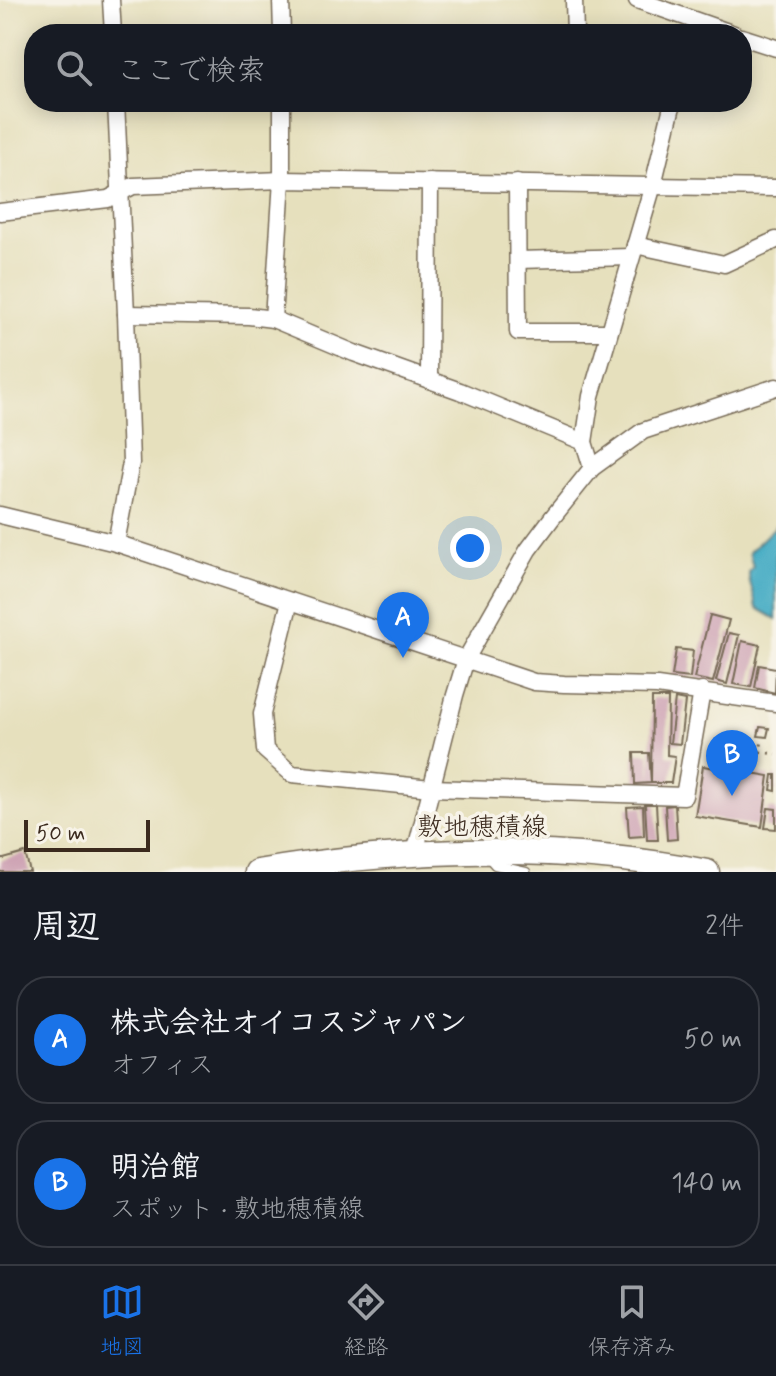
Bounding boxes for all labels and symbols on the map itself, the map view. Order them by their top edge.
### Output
your location [450,528,490,568]
pin: A [377,592,429,658]
pin: B [706,730,758,796]
street label: 敷地穂積線 [417,811,547,845]
scale bar [24,816,150,852]

